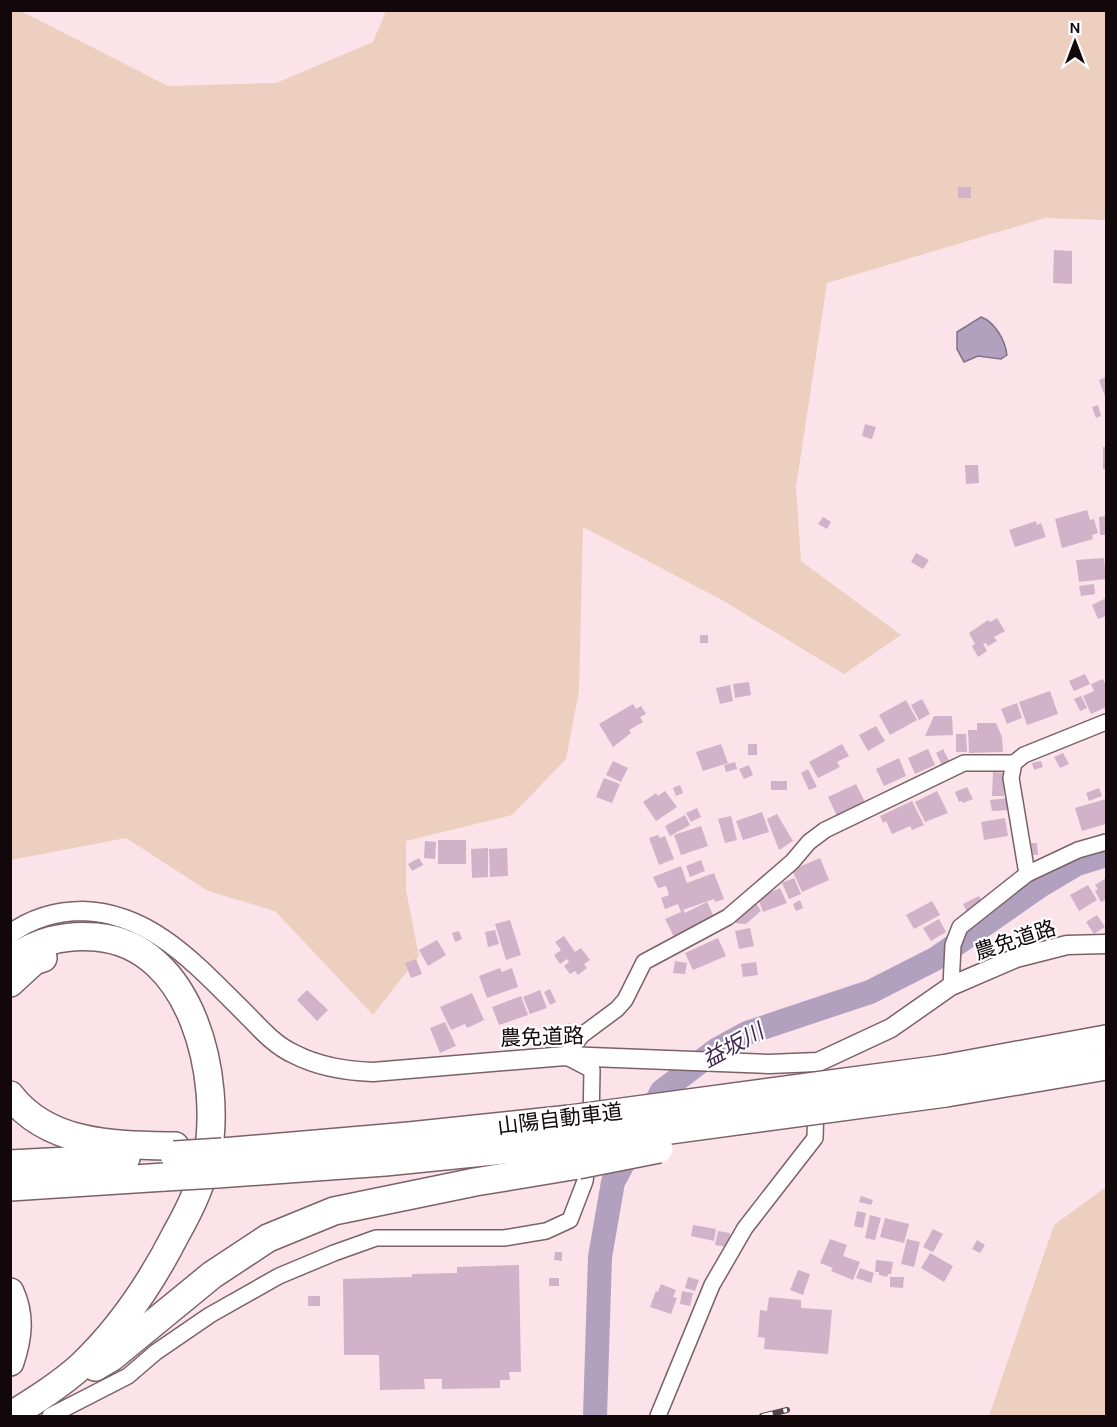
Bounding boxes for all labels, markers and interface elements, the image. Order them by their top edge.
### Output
north arrow [1045,12,1105,72]
text: N [1069,18,1081,37]
street label: 農免道路 [971,916,1059,964]
water label: 益坂川 [698,1018,770,1073]
street label: 農免道路 [500,1024,584,1050]
street label: 山陽自動車道 [496,1099,624,1139]

